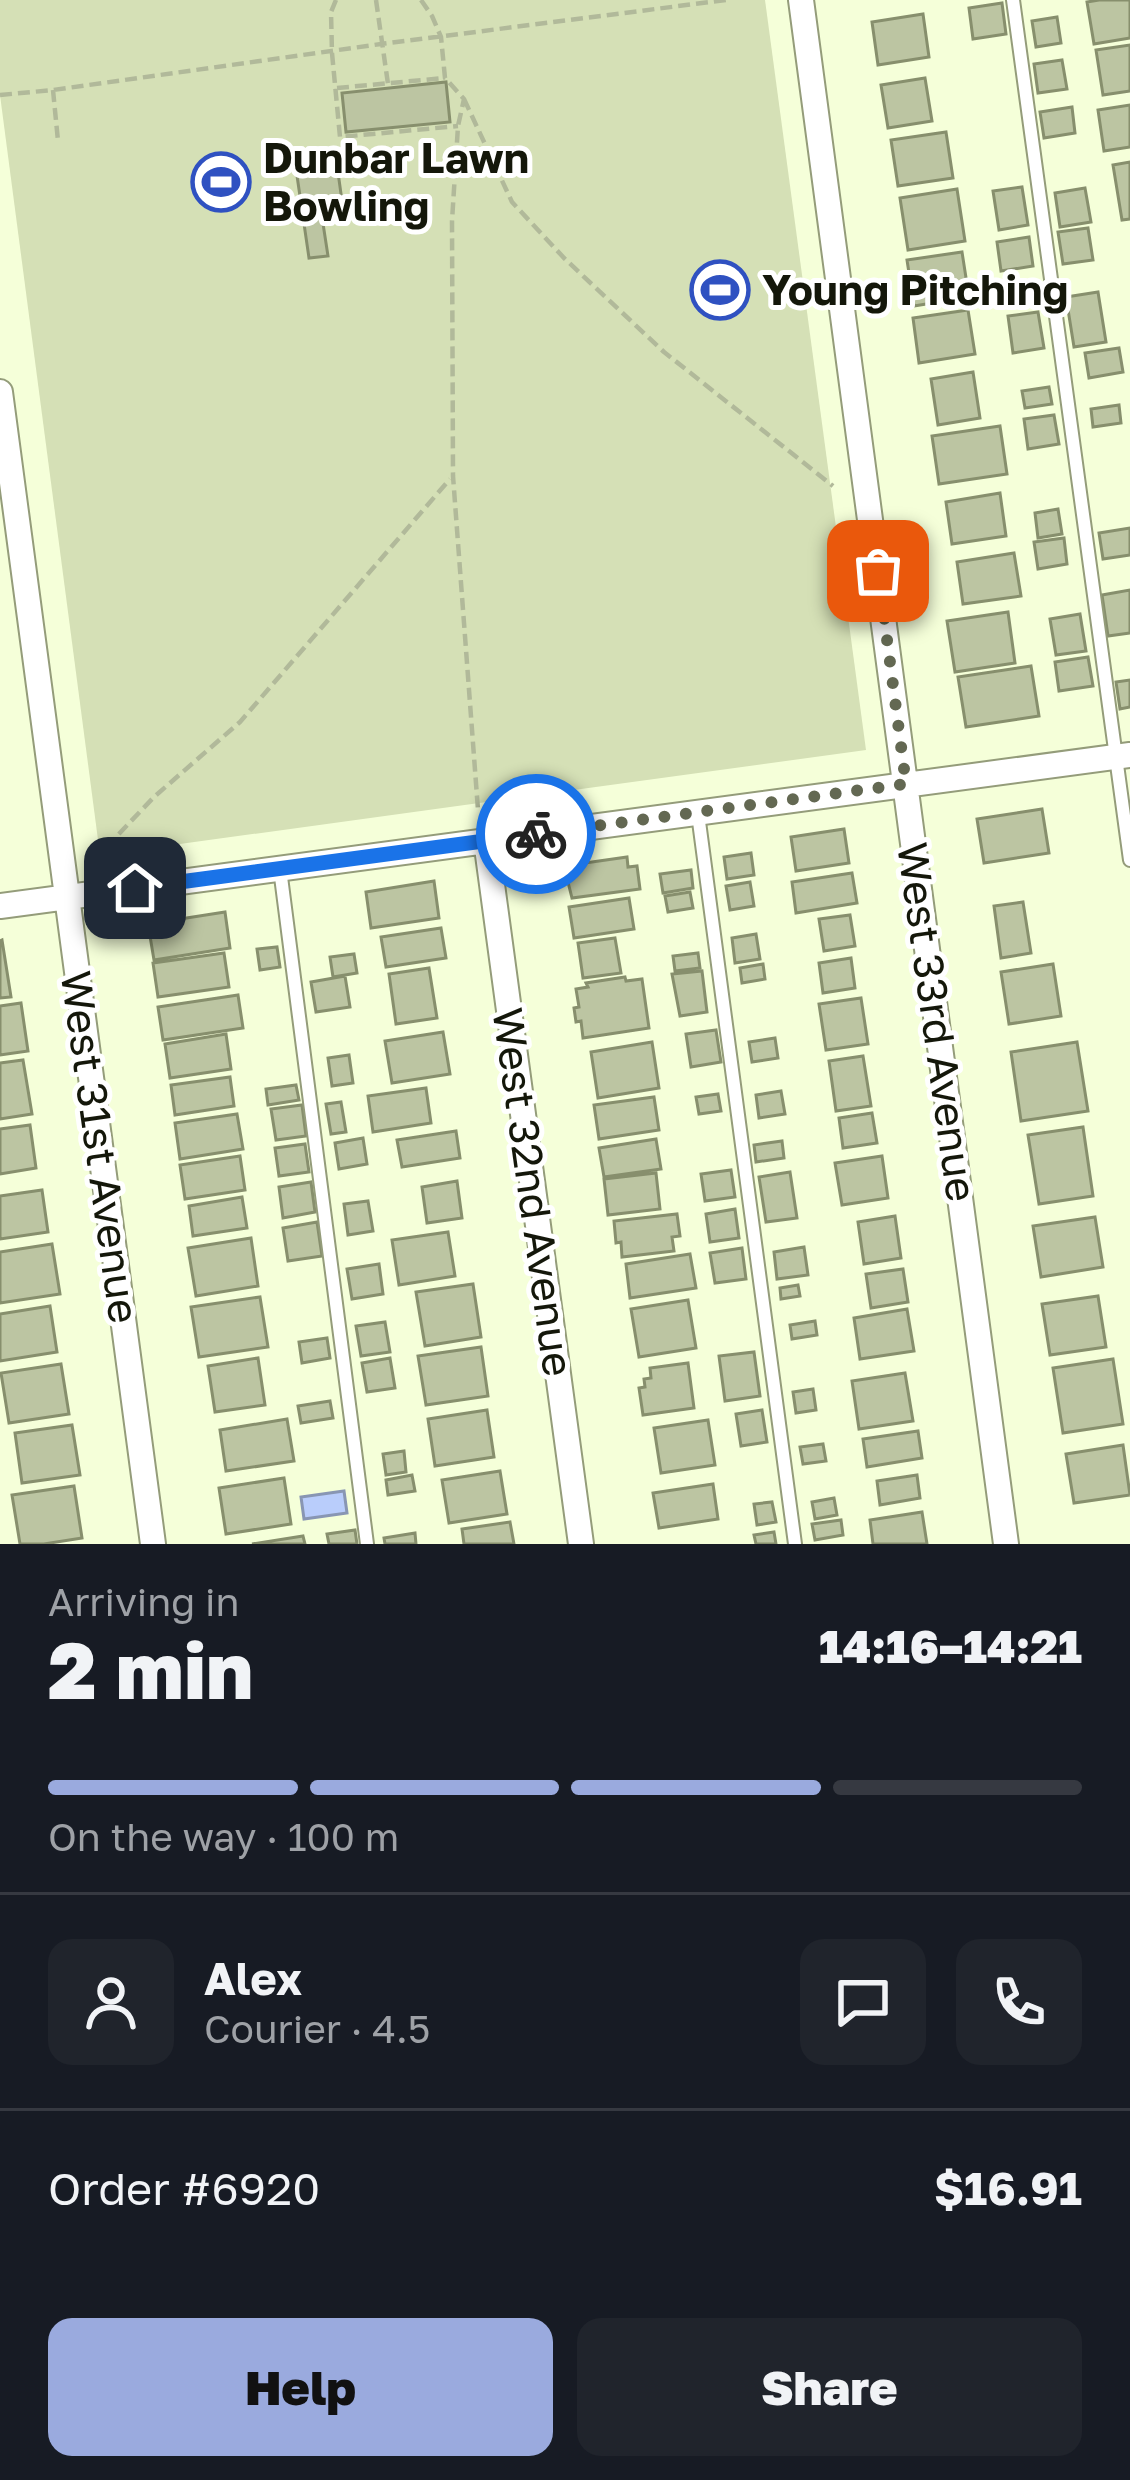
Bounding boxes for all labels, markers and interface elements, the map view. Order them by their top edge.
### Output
place label: Dunbar Lawn Bowling [263,132,529,230]
sports icon: Dunbar Lawn Bowling [190,151,252,213]
sports icon: Young Pitching [689,259,751,321]
place label: Young Pitching [762,264,1068,314]
pin [827,520,929,622]
icon: bag [845,538,911,604]
courier [476,774,596,894]
icon: bike [503,801,569,867]
pin [84,837,186,939]
street label: West 33rd Avenue [888,839,988,1205]
icon: home [102,855,168,921]
street label: West 31st Avenue [52,967,150,1326]
street label: West 32nd Avenue [483,1004,585,1379]
text: Arriving in [48,1578,239,1625]
text: 14:16–14:21 [819,1619,1082,1673]
text: 2 min [48,1623,253,1716]
text: On the way · 100 m [48,1813,399,1860]
button: person [48,1939,174,2065]
button: chat [800,1939,926,2065]
button: phone [956,1939,1082,2065]
text: Alex [204,1951,302,2005]
text: Courier · 4.5 [204,2005,430,2052]
text: Order #6920 [48,2161,320,2215]
text: $16.91 [934,2161,1082,2215]
button: Help [48,2318,553,2456]
button: Share [577,2318,1082,2456]

